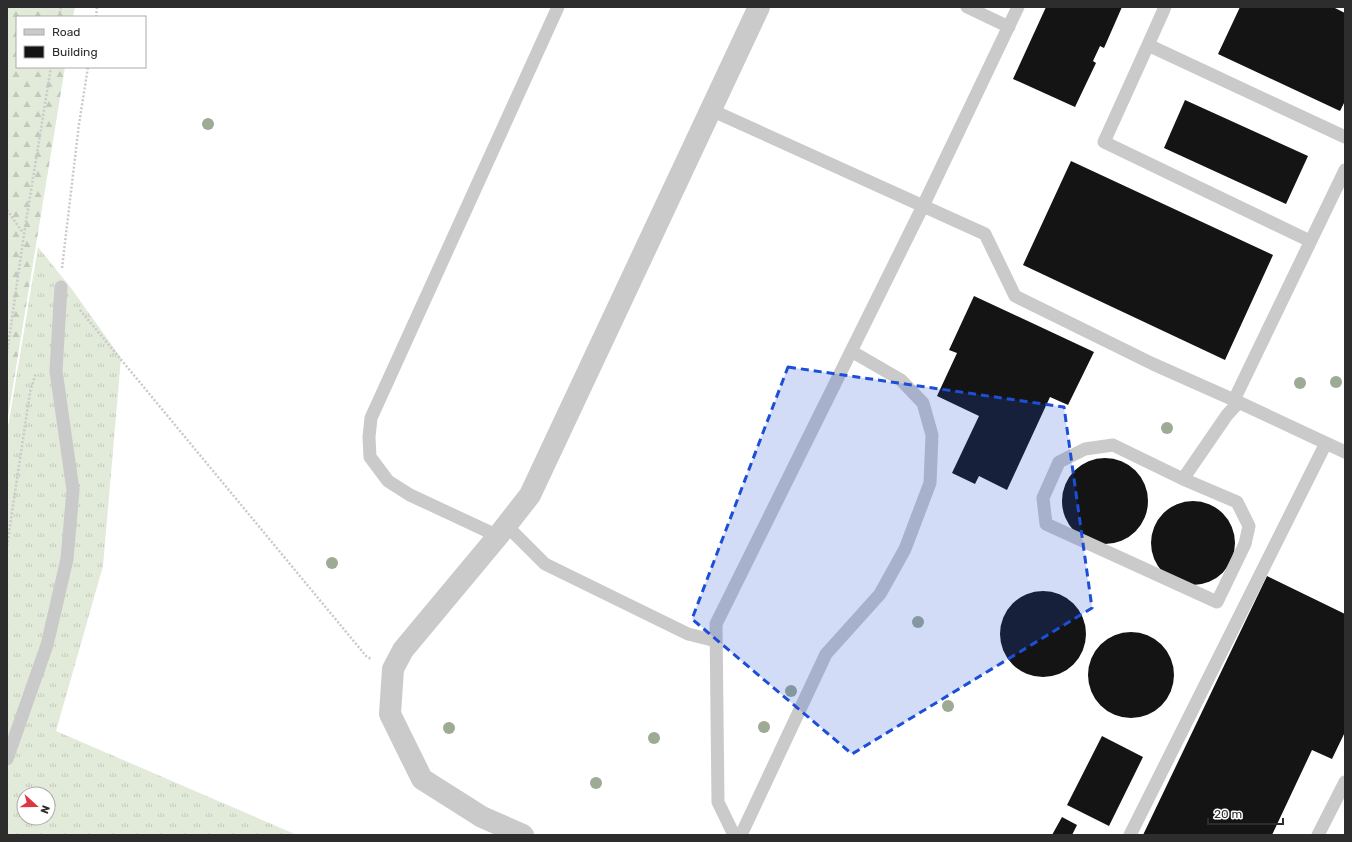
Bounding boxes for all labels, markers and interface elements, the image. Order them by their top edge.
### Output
legend [16,16,146,68]
text: Road [52,25,80,39]
text: Building [52,45,98,59]
north arrow [16,786,56,826]
scale bar [1208,800,1283,826]
text: N [37,803,52,816]
text: 20 m [1214,807,1242,821]

